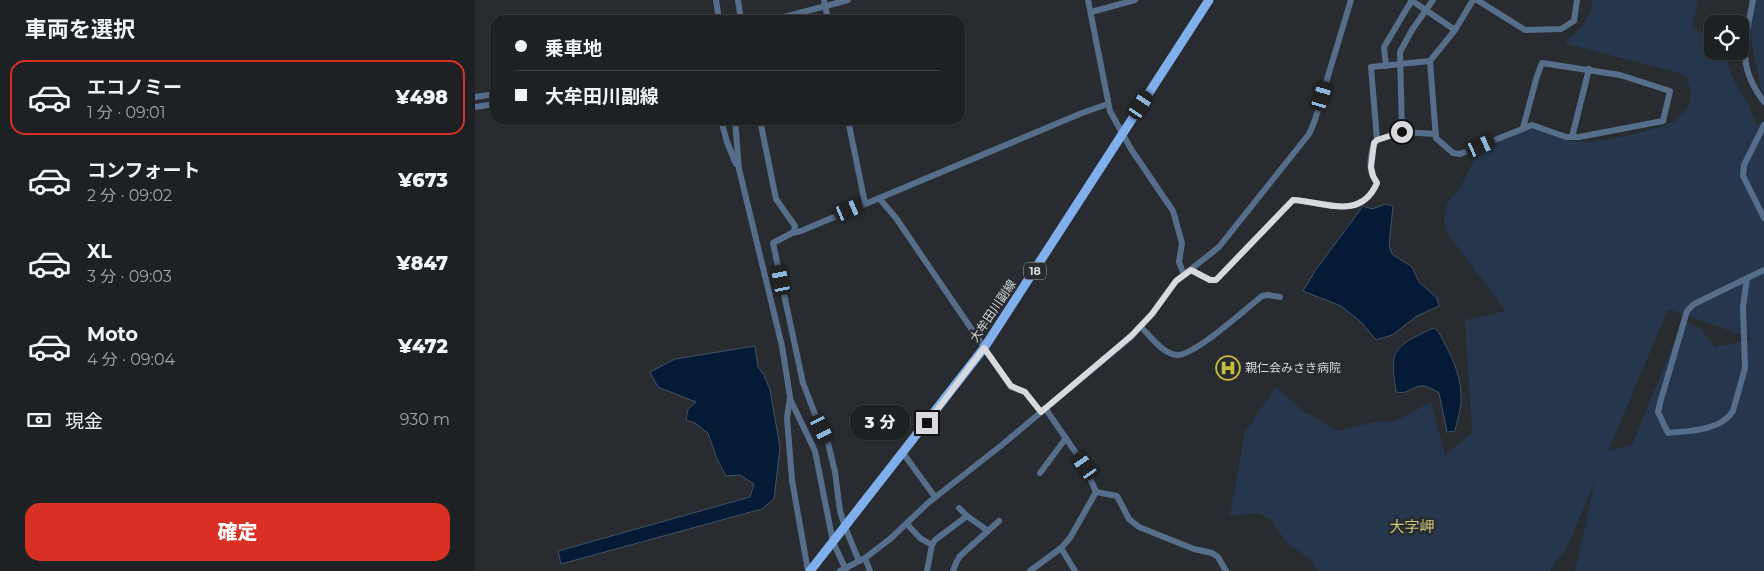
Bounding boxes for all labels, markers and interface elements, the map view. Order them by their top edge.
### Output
map controls [1704,15,1749,60]
button: locate [1704,15,1749,60]
text: 車両を選択 [25,16,135,43]
text: 乗車地 [545,37,602,60]
icon: car [27,75,72,120]
text: エコノミー [87,76,182,99]
car [1310,79,1333,113]
text: 大牟田川副線 [545,85,659,108]
text: ¥498 [396,86,448,109]
car [1126,88,1155,122]
text: 1 分 · 09:01 [87,103,165,122]
route start [1391,121,1413,143]
car [1464,133,1497,159]
icon: car [27,158,72,203]
text: コンフォート [87,159,200,182]
text: ¥673 [398,169,448,192]
text: 2 分 · 09:02 [87,186,172,205]
car [832,197,865,223]
text: XL [87,240,112,263]
icon: car [27,241,72,286]
text: ¥847 [397,252,448,275]
road number: 18 [1024,262,1046,280]
car [770,264,791,296]
text: 3 分 · 09:03 [87,267,172,286]
street label: 大牟田川副線 [966,277,1019,345]
text: Moto [87,323,138,346]
icon: car [27,324,72,369]
text: ¥472 [398,335,448,358]
text: 4 分 · 09:04 [87,350,175,369]
hospital icon: 親仁会みさき病院 [1215,355,1241,381]
place label: 親仁会みさき病院 [1245,360,1341,375]
icon: cash [25,406,53,434]
callout: 3 分 [849,406,909,440]
text: 現金 [65,410,103,433]
text: 930 m [400,410,450,429]
car [808,412,835,446]
route end [916,412,938,434]
text: 3 分 [865,413,895,432]
car [1070,449,1099,483]
button: 確定 [25,503,450,561]
district label: 大字岬 [1389,517,1435,536]

